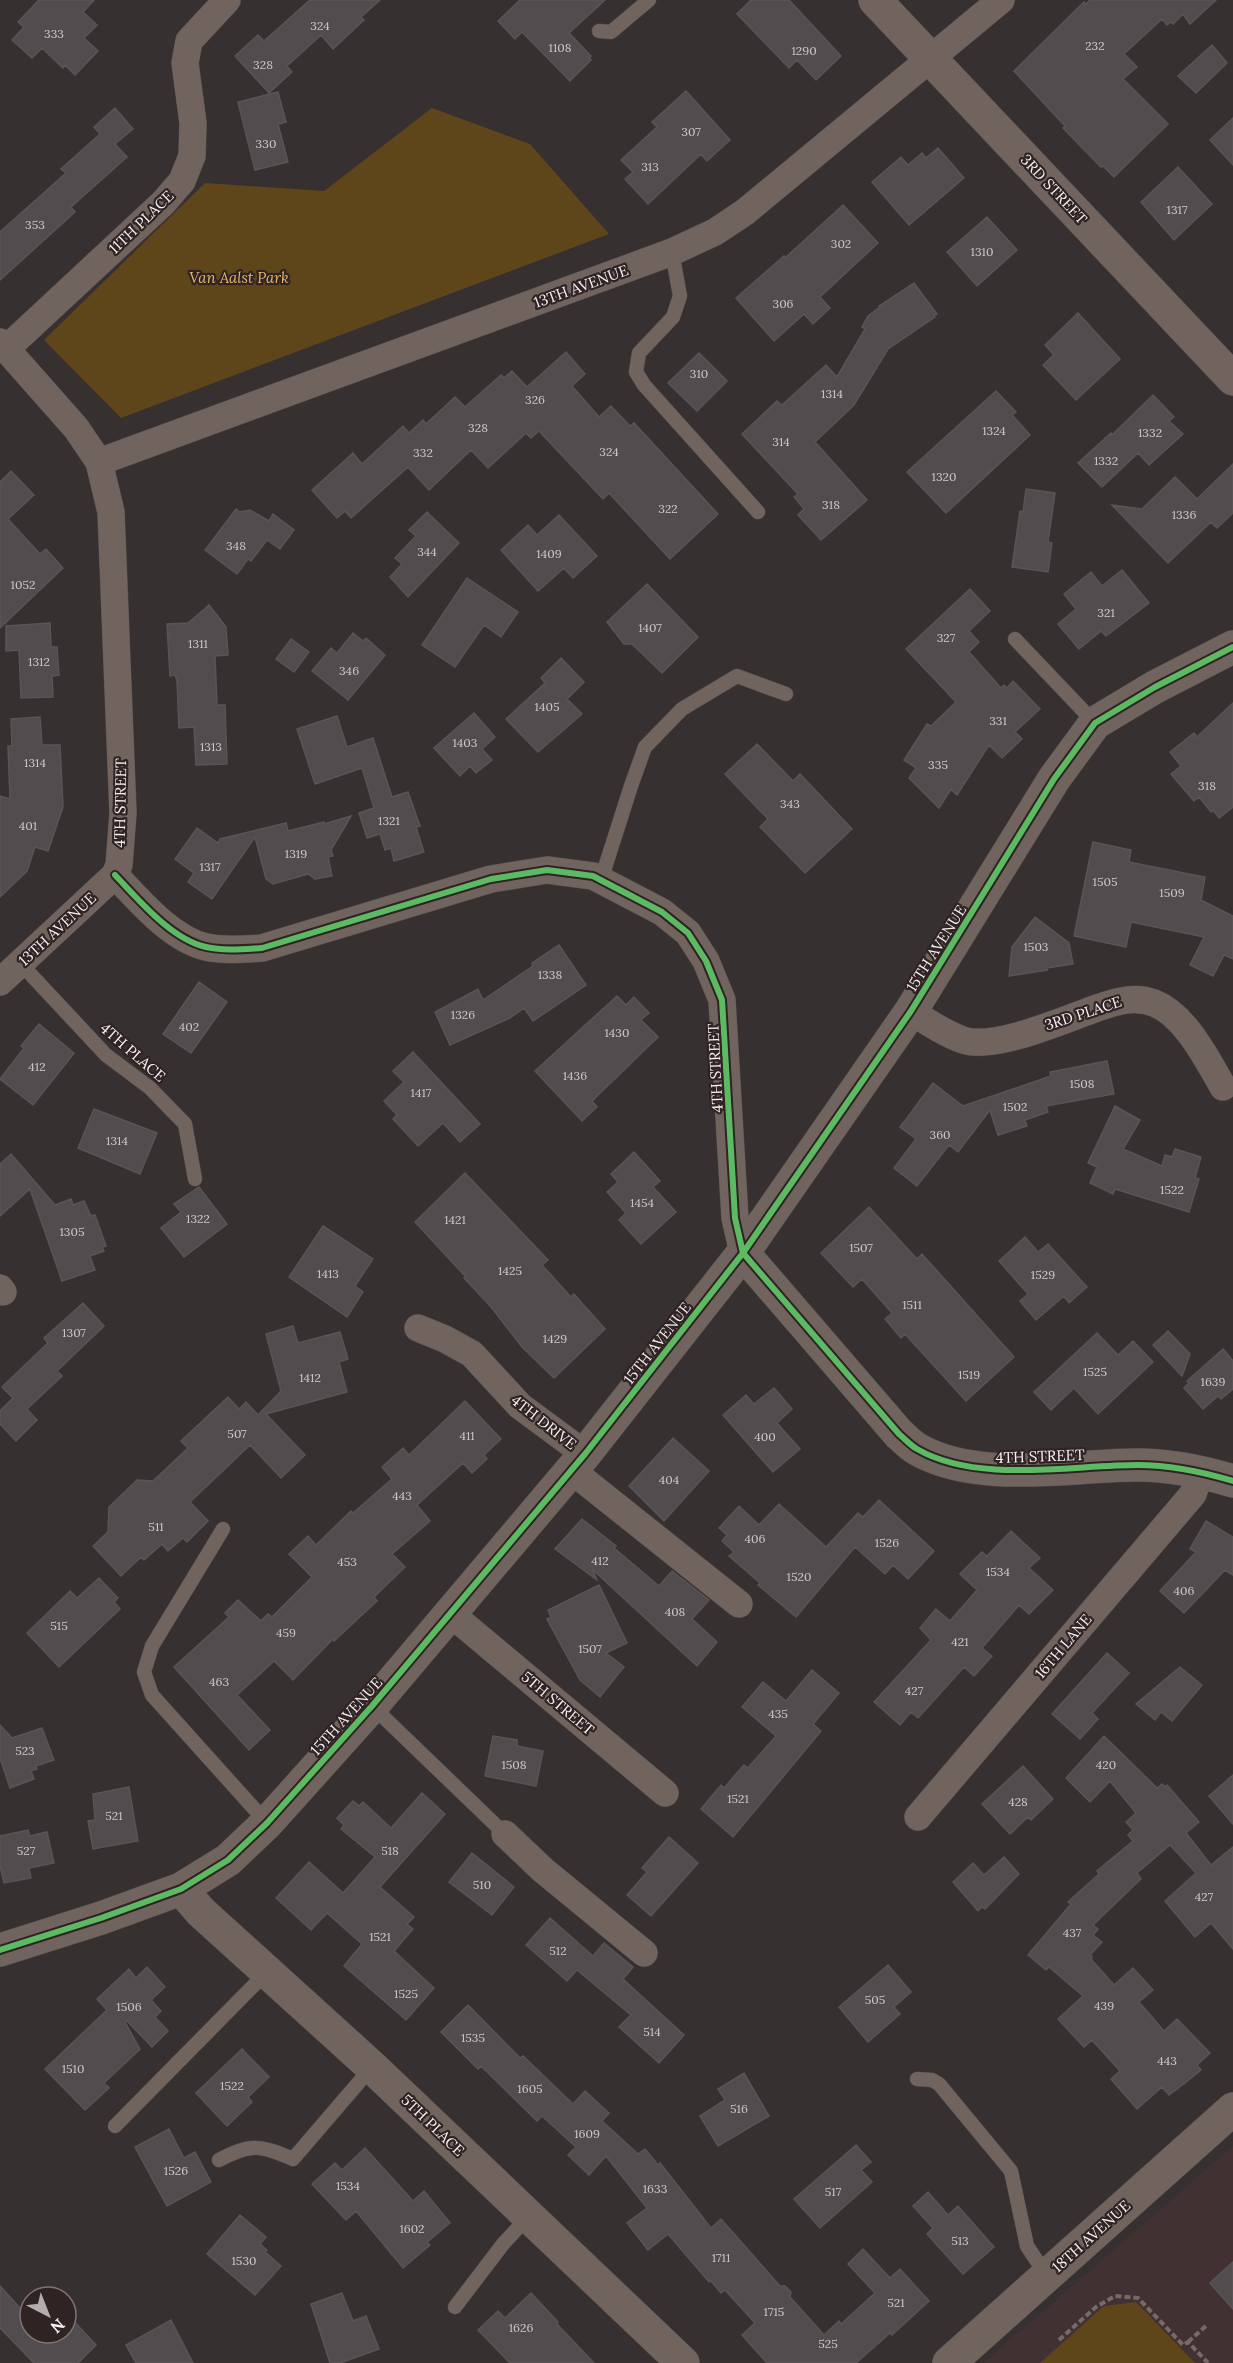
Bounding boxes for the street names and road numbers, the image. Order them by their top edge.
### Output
street label: 3RD STREET [1017,150,1091,228]
street label: 11TH PLACE [104,186,178,258]
street label: 13TH AVENUE [531,260,631,312]
street label: 4TH STREET [110,758,130,848]
street label: 13TH AVENUE [14,888,100,970]
street label: 15TH AVENUE [902,901,970,995]
street label: 3RD PLACE [1042,992,1124,1034]
street label: 4TH PLACE [96,1018,170,1086]
street label: 4TH STREET [703,1023,727,1113]
street label: 15TH AVENUE [619,1298,695,1388]
street label: 4TH DRIVE [507,1391,581,1453]
street label: 4TH STREET [995,1445,1085,1467]
street label: 16TH LANE [1031,1610,1095,1682]
street label: 5TH STREET [518,1667,599,1739]
street label: 15TH AVENUE [306,1673,386,1759]
street label: 5TH PLACE [397,2090,469,2160]
street label: 18TH AVENUE [1048,2196,1134,2276]

